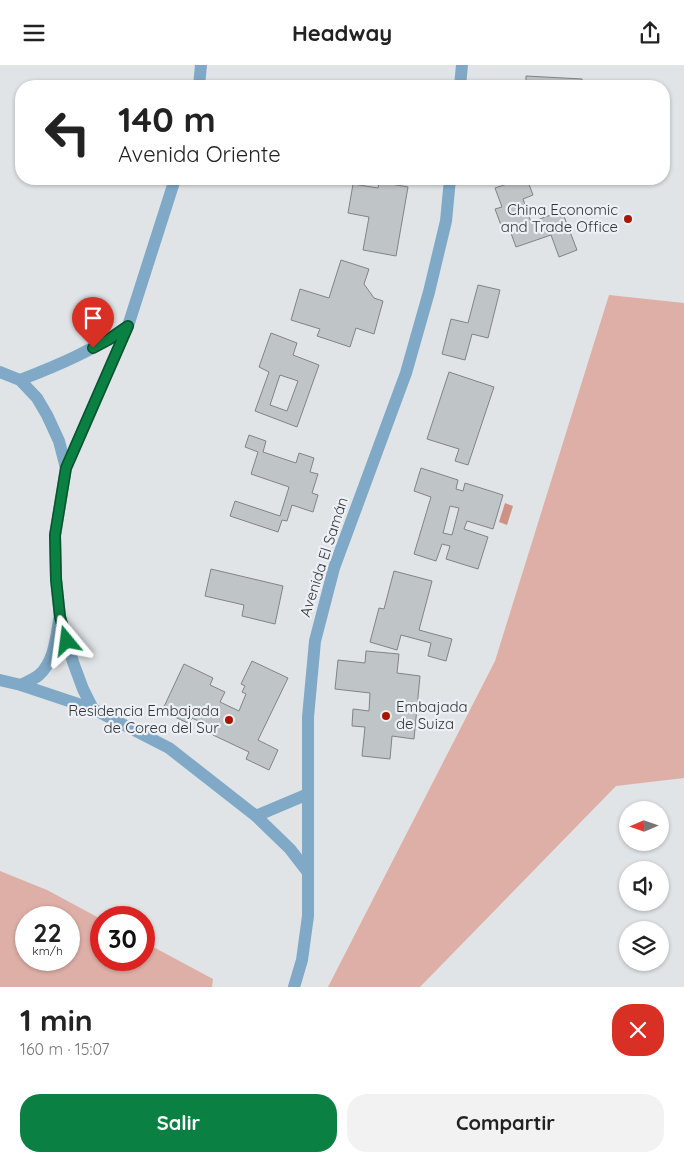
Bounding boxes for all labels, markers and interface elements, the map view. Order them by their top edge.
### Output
icon: menu [20,19,48,47]
text: Headway [292,19,392,47]
icon: share [636,19,664,47]
text: 140 m [118,97,216,141]
icon: left [35,100,100,165]
text: Avenida Oriente [118,140,281,168]
place label: China Economic and Trade Office [501,200,618,236]
marker: China Economic and Trade Office [622,213,634,225]
pin [72,297,114,348]
icon: arrive [79,304,107,332]
street label: Avenida El Samán [295,495,352,619]
position arrow [40,614,92,666]
place label: Embajada de Suiza [396,697,468,733]
place label: Residencia Embajada de Corea del Sur [68,701,219,737]
marker: Embajada de Suiza [380,710,392,722]
marker: Residencia Embajada de Corea del Sur [223,714,235,726]
north arrow [619,801,669,851]
map controls [619,801,669,971]
button: sound [619,861,669,911]
speed limit sign: 30 [90,906,155,971]
text: 22 [33,917,62,948]
button: layers [619,921,669,971]
text: km/h [32,943,63,958]
text: 1 min [20,1001,93,1039]
button: close [612,1004,664,1056]
text: 160 m · 15:07 [20,1039,109,1059]
button: Salir [20,1094,337,1152]
button: Compartir [347,1094,664,1152]

